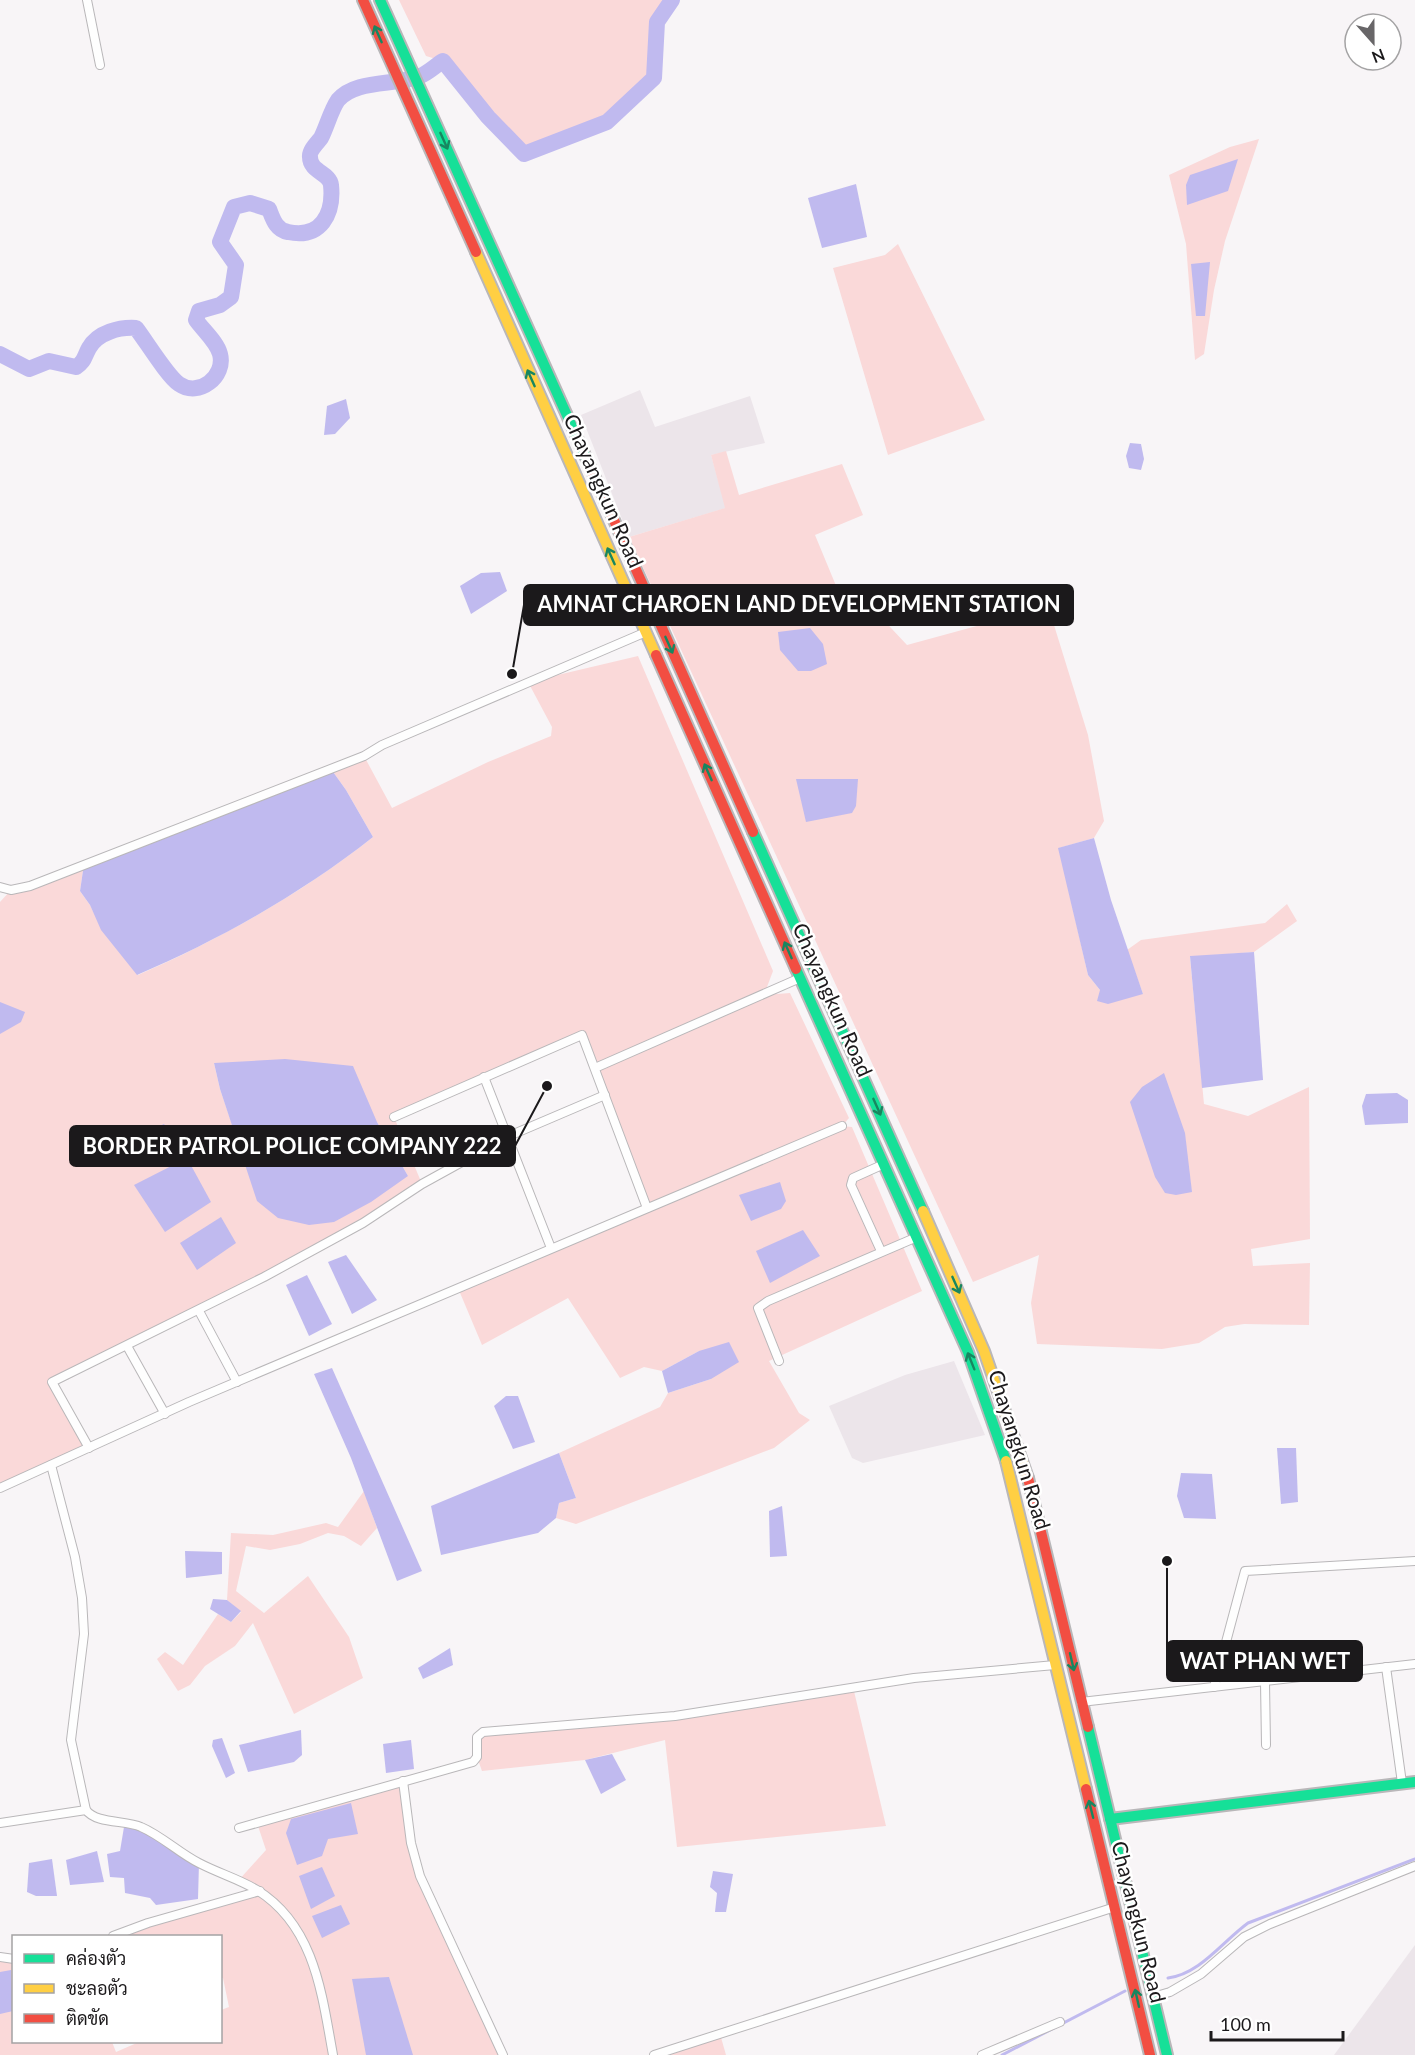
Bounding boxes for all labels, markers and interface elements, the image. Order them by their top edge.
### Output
north arrow [1343,12,1403,72]
one-way arrow [372,26,383,44]
text: N [1369,45,1388,68]
one-way arrow [438,132,450,150]
one-way arrow [525,369,536,387]
street label: Chayangkun Road [559,410,649,571]
one-way arrow [604,547,616,565]
callout: AMNAT CHAROEN LAND DEVELOPMENT STATION [524,585,1073,625]
text: AMNAT CHAROEN LAND DEVELOPMENT STATION [536,590,1061,617]
one-way arrow [664,635,675,654]
one-way arrow [702,763,713,781]
street label: Chayangkun Road [788,919,878,1080]
one-way arrow [782,941,793,959]
one-way arrow [871,1097,883,1115]
callout: BORDER PATROL POLICE COMPANY 222 [70,1126,515,1166]
text: BORDER PATROL POLICE COMPANY 222 [83,1132,501,1159]
one-way arrow [951,1275,962,1294]
one-way arrow [965,1352,976,1371]
street label: Chayangkun Road [984,1367,1057,1532]
callout: WAT PHAN WET [1167,1641,1362,1681]
text: WAT PHAN WET [1180,1647,1350,1674]
one-way arrow [1067,1652,1078,1671]
one-way arrow [1084,1799,1096,1818]
street label: Chayangkun Road [1107,1838,1172,2005]
legend [12,1935,222,2043]
text: คล่องตัว [66,1947,126,1969]
text: ชะลอตัว [66,1977,128,1999]
one-way arrow [1130,1989,1142,2008]
scale bar [1211,2004,1343,2042]
text: ติดขัด [66,2007,109,2029]
text: 100 m [1220,2013,1271,2035]

